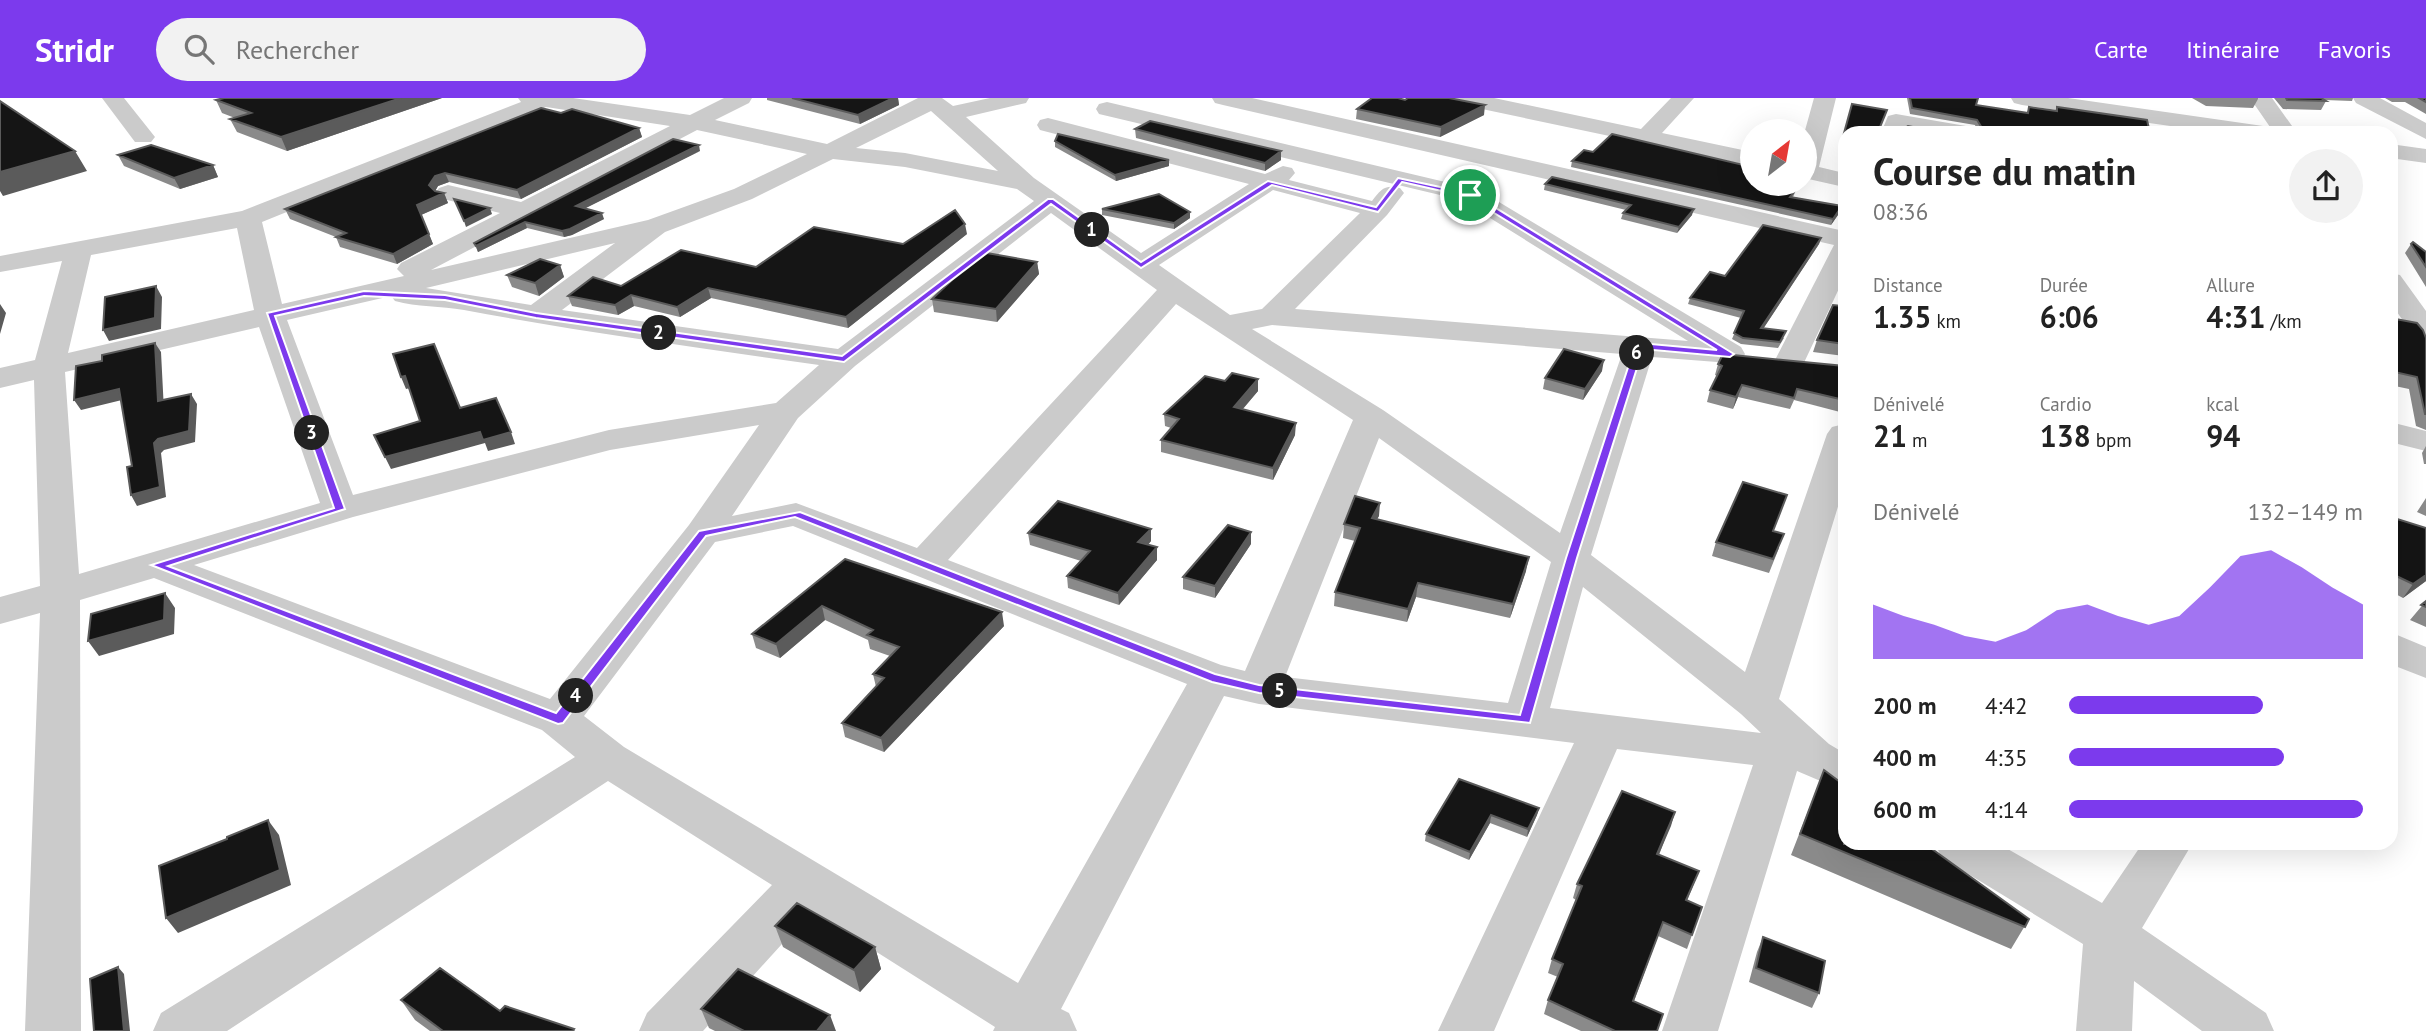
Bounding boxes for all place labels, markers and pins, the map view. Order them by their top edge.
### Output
pin [1440,165,1500,225]
pin: 1 [1074,212,1110,248]
pin: 2 [642,316,676,350]
pin: 6 [1620,336,1654,370]
pin: 3 [294,416,330,450]
pin: 5 [1262,674,1298,708]
pin: 4 [558,678,594,714]

